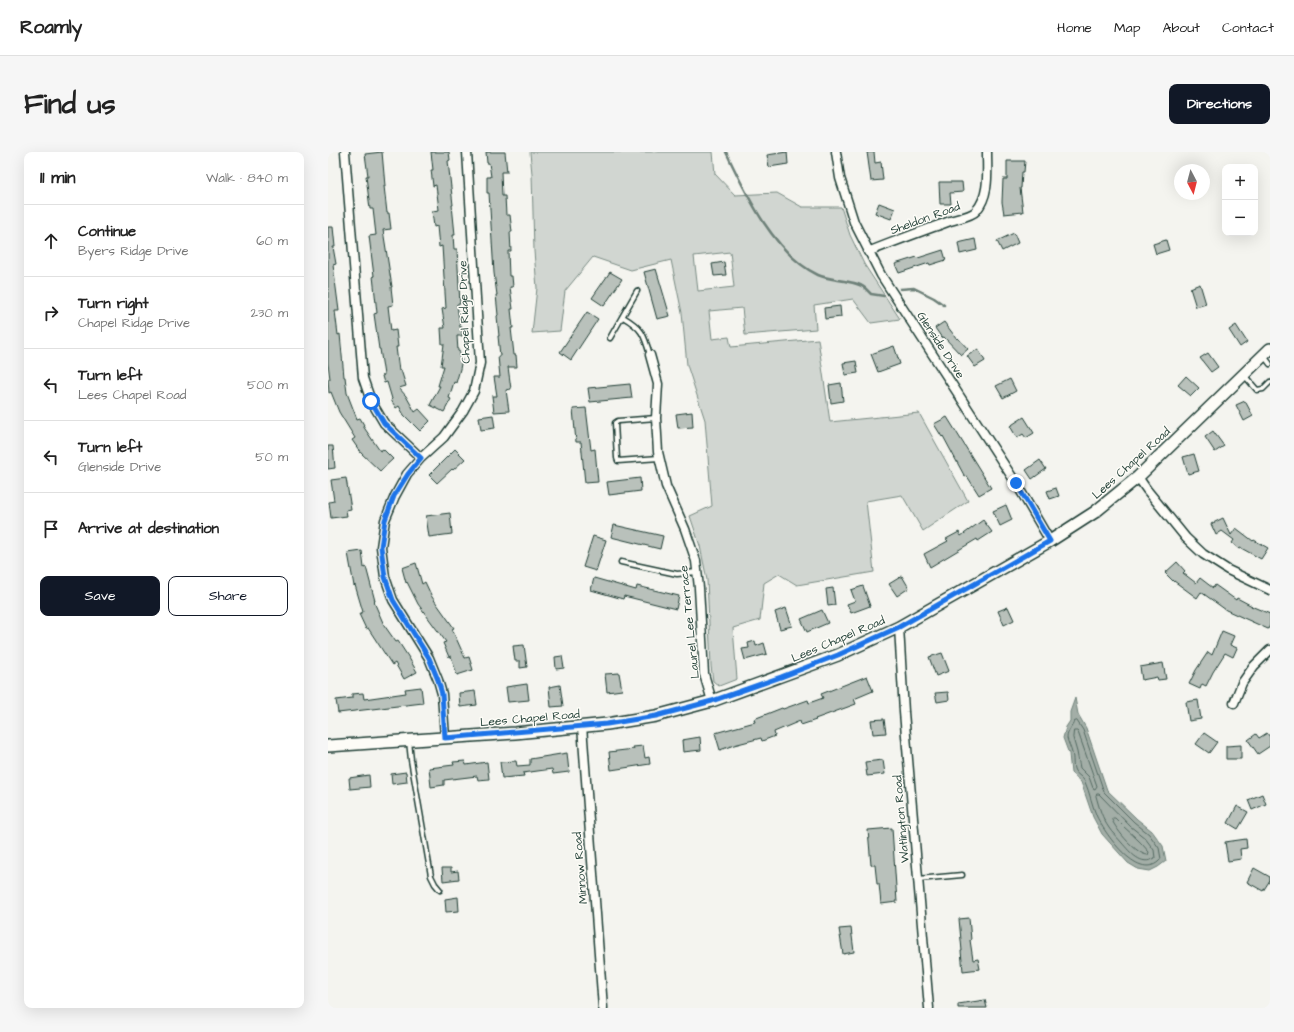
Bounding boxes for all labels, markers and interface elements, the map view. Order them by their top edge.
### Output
text: Roamly [20,14,82,41]
text: Home [1057,18,1092,38]
text: Map [1114,18,1140,38]
text: About [1162,18,1200,38]
text: Contact [1222,18,1274,38]
button: Directions [1169,84,1270,124]
text: Find us [24,85,115,124]
north arrow [1174,164,1210,200]
map controls [1222,164,1258,236]
button: + [1222,164,1258,200]
text: 11 min [40,166,75,190]
text: Walk · 840 m [206,169,288,187]
street label: Sheldon Road [888,198,963,239]
button: − [1222,200,1258,236]
text: Continue [78,221,136,242]
icon: ahead [40,230,62,252]
text: 60 m [256,232,288,250]
text: Byers Ridge Drive [78,242,189,260]
street label: Chapel Ridge Drive [454,260,476,364]
text: Turn right [78,293,149,314]
icon: right [40,302,62,324]
text: 230 m [250,304,288,322]
street label: Glenside Drive [913,308,969,383]
text: Chapel Ridge Drive [78,314,190,332]
text: Turn left [78,365,142,386]
icon: left [40,374,62,396]
text: 500 m [247,376,288,394]
text: Lees Chapel Road [78,386,186,404]
route start [362,392,380,410]
street label: Lees Chapel Road [1088,424,1174,503]
text: Turn left [78,437,142,458]
icon: left [40,446,62,468]
text: 50 m [255,448,288,466]
text: Glenside Drive [78,458,161,476]
route end [1007,474,1025,492]
icon: arrive [40,518,62,540]
text: Arrive at destination [78,518,219,539]
street label: Laurel Lee Terrace [675,564,704,679]
button: Save [40,576,160,616]
button: Share [168,576,288,616]
street label: Lees Chapel Road [789,612,888,667]
street label: Lees Chapel Road [479,706,581,731]
street label: Watlington Road [889,774,915,864]
street label: Minnow Road [569,831,592,905]

